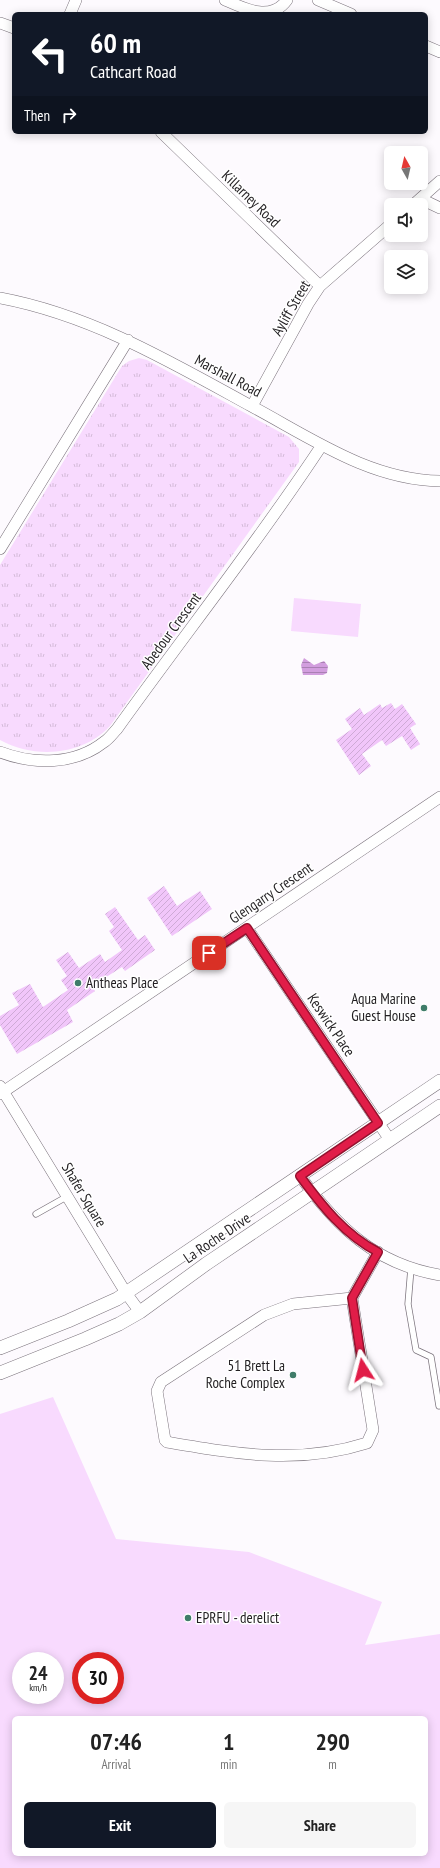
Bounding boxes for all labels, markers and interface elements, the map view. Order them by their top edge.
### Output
text: 60 m [90,24,141,61]
icon: left [24,28,76,80]
text: Cathcart Road [90,60,177,83]
icon: right [58,104,80,126]
text: Then [24,106,50,125]
north arrow [384,146,428,190]
map controls [384,146,428,294]
street label: Killarney Road [218,166,285,231]
button: sound [384,198,428,242]
button: layers [384,250,428,294]
street label: Ayliff Street [267,277,314,339]
street label: Marshall Road [191,350,265,401]
street label: Abedour Crescent [136,588,205,673]
street label: Glengarry Crescent [225,858,316,928]
pin [192,936,226,970]
icon: arrive [198,942,220,964]
place label: Antheas Place [86,973,158,992]
marker: Antheas Place [73,978,83,988]
place label: Aqua Marine Guest House [351,989,416,1025]
street label: Keswick Place [303,990,359,1060]
marker: Aqua Marine Guest House [419,1003,429,1013]
street label: Shafer Square [58,1159,111,1230]
street label: La Roche Drive [180,1208,254,1267]
position arrow [342,1349,384,1391]
place label: 51 Brett La Roche Complex [206,1356,285,1392]
marker: 51 Brett La Roche Complex [288,1370,298,1380]
place label: EPRFU - derelict [196,1608,279,1627]
marker: EPRFU - derelict [183,1613,193,1623]
speed limit sign: 30 [72,1652,124,1704]
text: 24 [28,1660,48,1686]
text: km/h [29,1681,47,1694]
text: 07:46 [90,1726,142,1757]
text: 1 [223,1726,234,1757]
text: 290 [315,1726,350,1757]
text: Arrival [101,1756,131,1773]
text: min [220,1756,237,1773]
text: m [328,1756,337,1773]
button: Exit [24,1802,216,1848]
button: Share [224,1802,416,1848]

